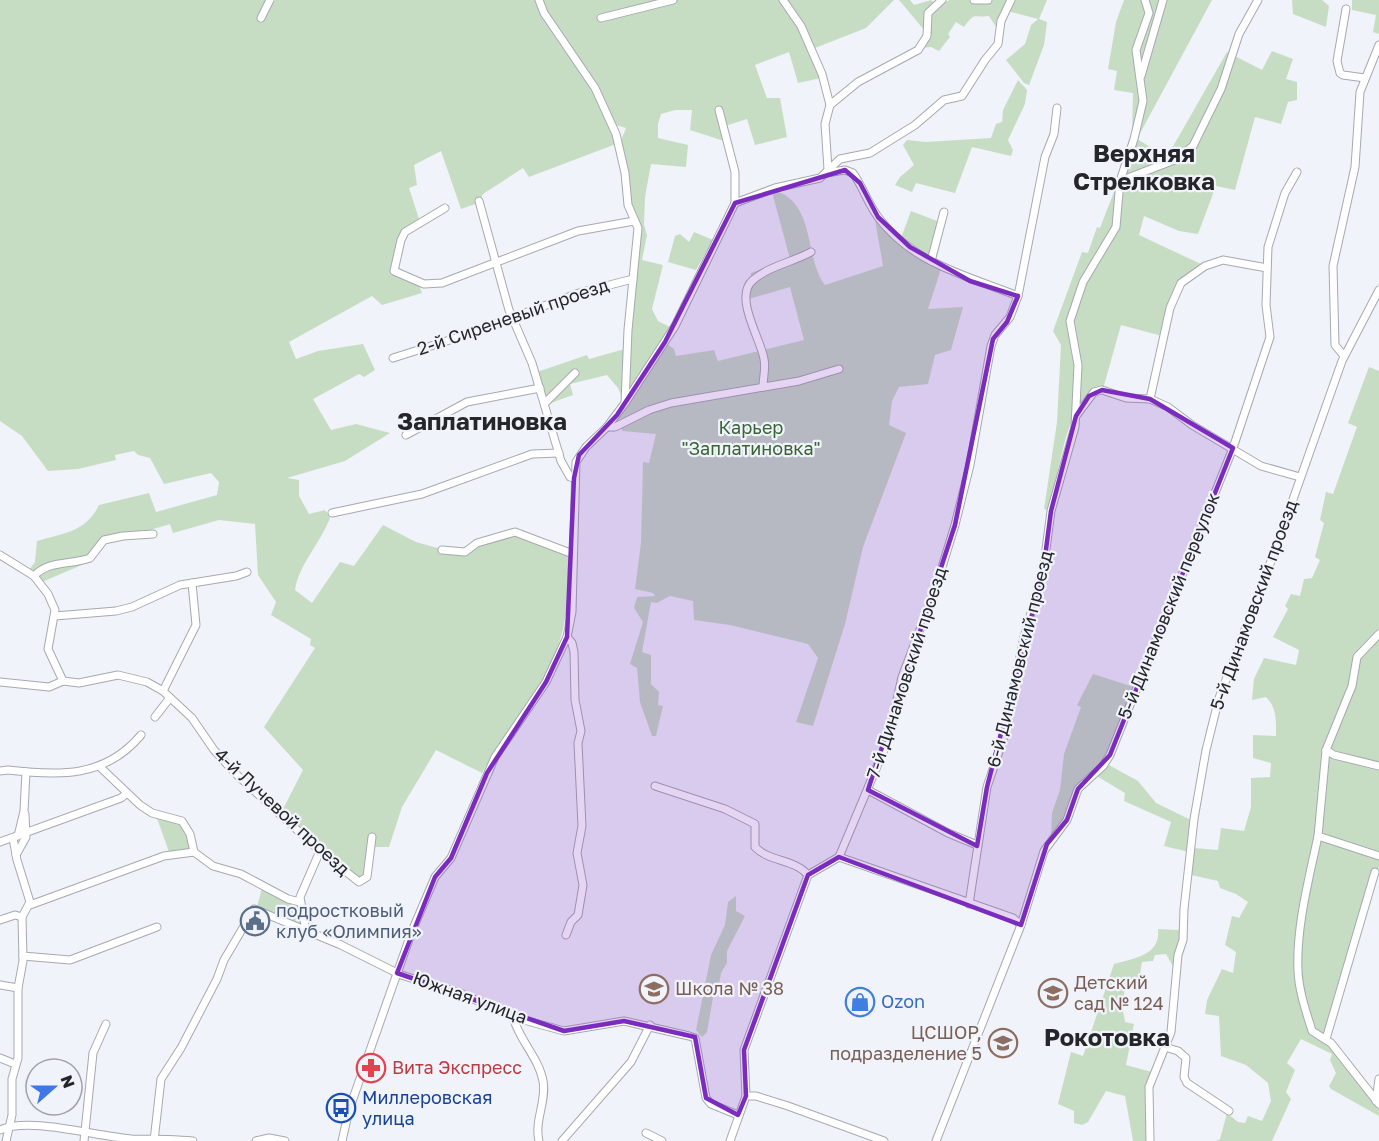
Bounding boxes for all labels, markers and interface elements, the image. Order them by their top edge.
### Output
district label: Верхняя Стрелковка [1073,138,1215,195]
street label: 2-й Сиреневый проезд [414,273,611,359]
district label: Заплатиновка [397,406,567,435]
park label: Карьер "Заплатиновка" [682,416,820,459]
street label: 5-й Динамовский переулок [1112,489,1224,722]
street label: 5-й Динамовский проезд [1205,496,1301,713]
street label: 6-й Динамовский проезд [981,548,1057,769]
street label: 7-й Динамовский проезд [861,564,951,781]
street label: 4-й Лучевой проезд [211,743,355,880]
place label: подростковый клуб «Олимпия» [276,899,422,942]
public building icon: подростковый клуб «Олимпия» [239,905,271,937]
street label: Южная улица [410,966,530,1028]
place label: Детский сад № 124 [1074,971,1164,1014]
school or university icon: Школа № 38 [638,973,670,1005]
place label: Школа № 38 [675,977,784,999]
school or university icon: Детский сад № 124 [1037,977,1069,1009]
shop icon: Ozon [844,986,876,1018]
place label: Ozon [881,990,925,1012]
place label: ЦСШОР, подразделение 5 [830,1021,982,1064]
district label: Рокотовка [1044,1022,1170,1051]
school or university icon: ЦСШОР, подразделение 5 [987,1027,1019,1059]
pharmacy icon: Вита Экспресс [355,1052,387,1084]
place label: Вита Экспресс [392,1056,522,1078]
north arrow [24,1057,84,1117]
text: N [56,1072,80,1091]
place label: Миллеровская улица [362,1086,492,1129]
bus stop icon: Миллеровская улица [325,1092,357,1124]

